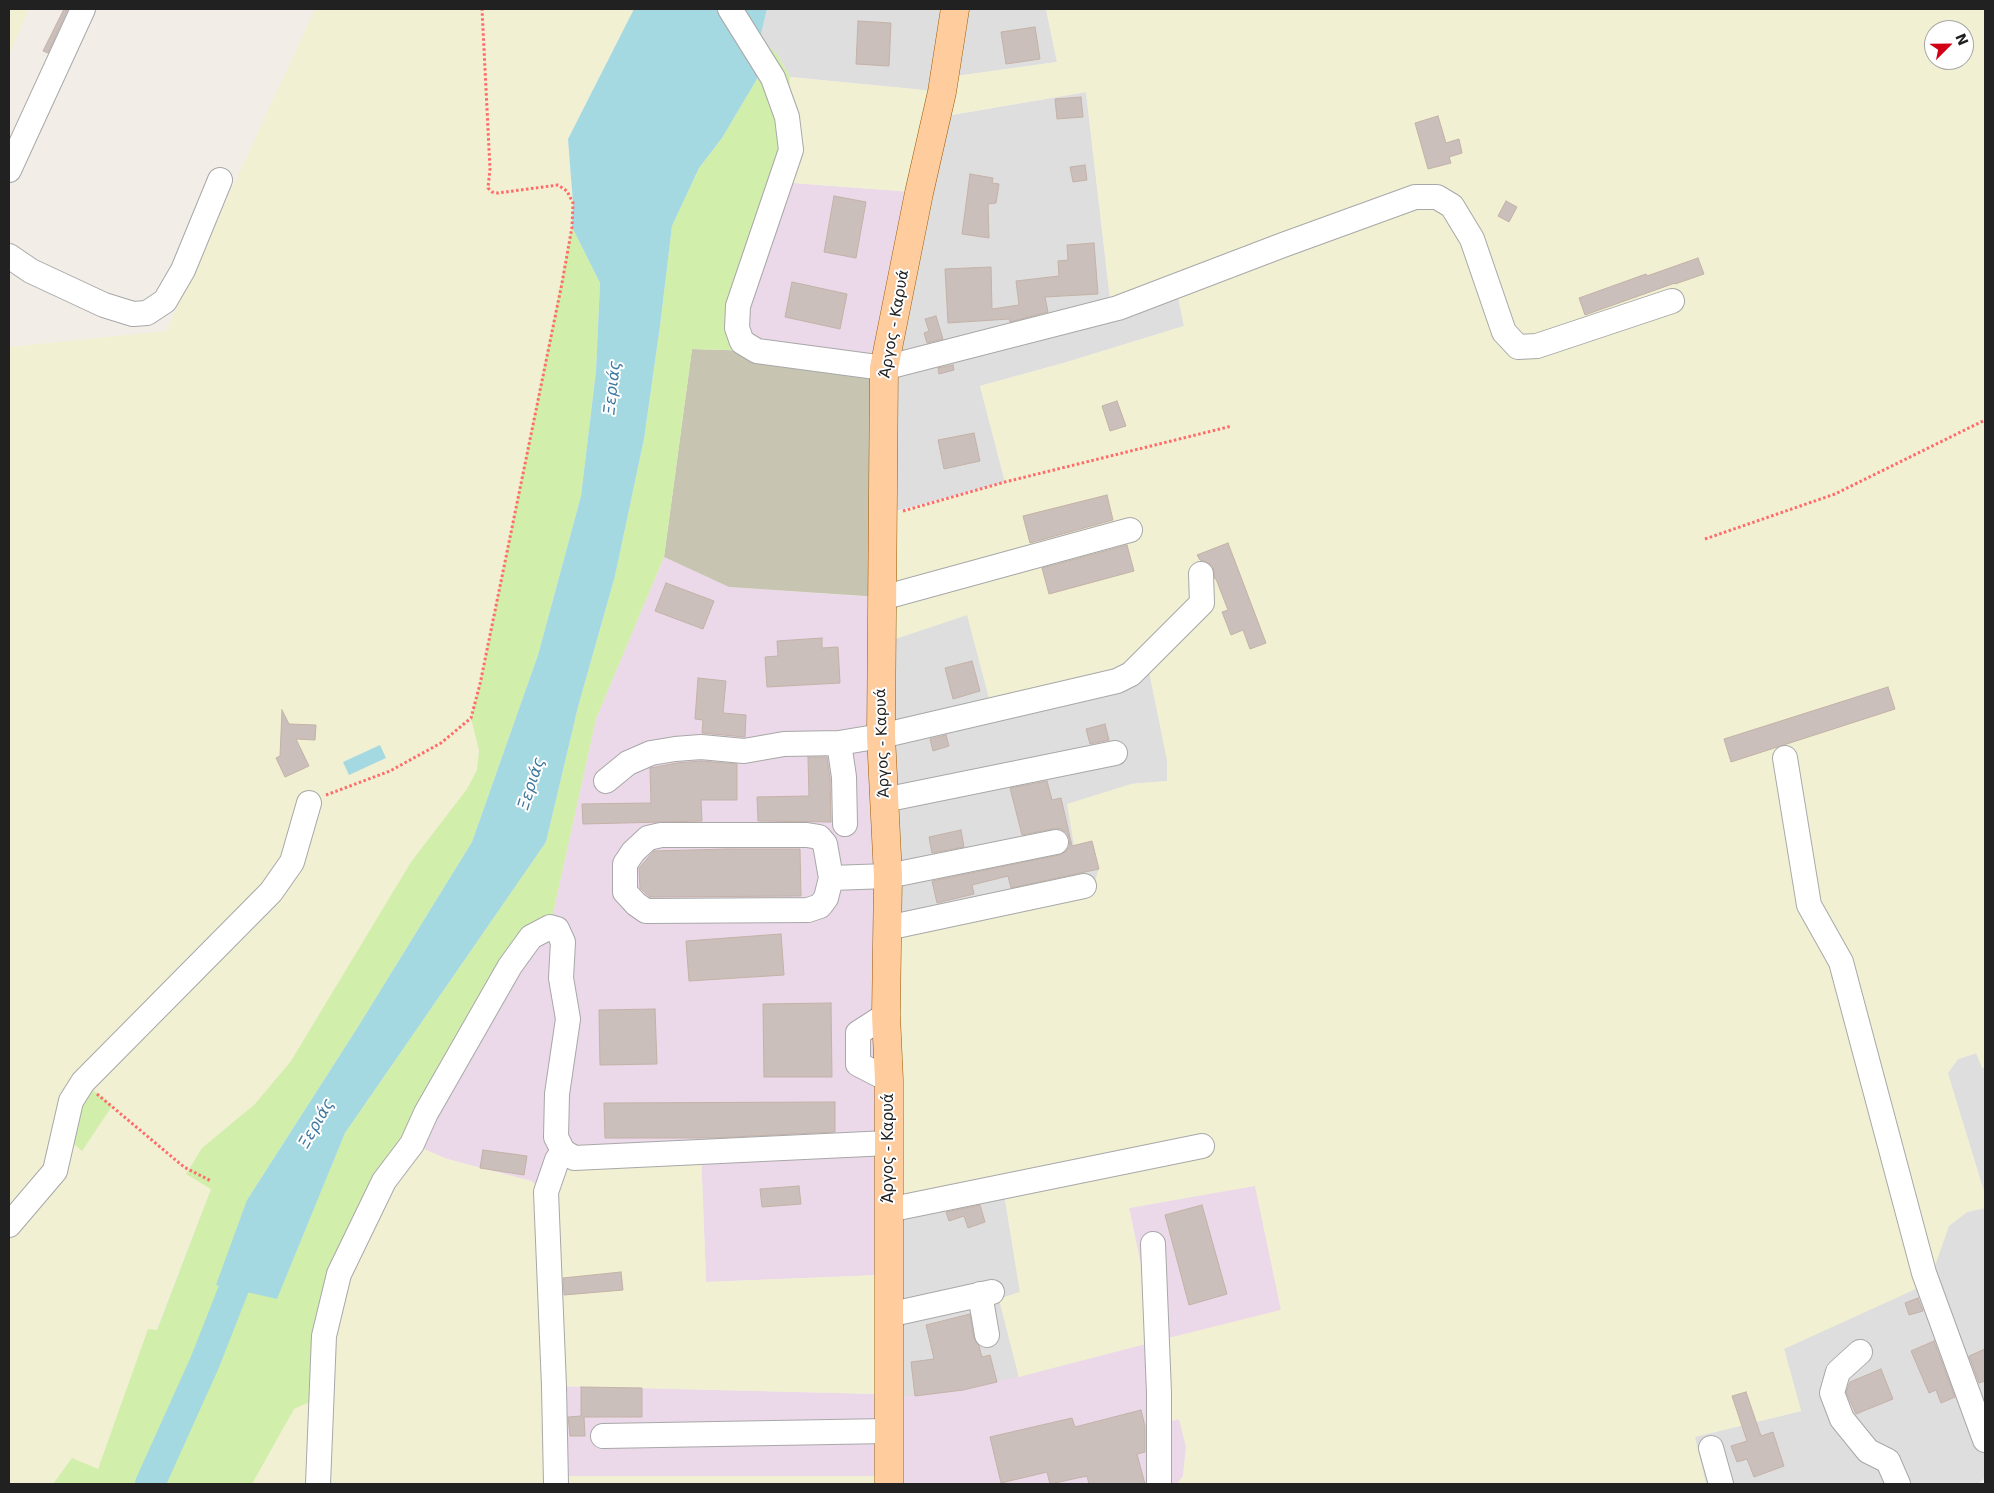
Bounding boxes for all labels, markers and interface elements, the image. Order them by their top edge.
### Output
north arrow [1924,20,1974,70]
text: N [1952,31,1972,48]
street label: Άργος - Καρυά [877,269,913,379]
water label: Ξεριάς [601,360,625,416]
street label: Άργος - Καρυά [872,688,894,798]
water label: Ξεριάς [514,755,550,813]
street label: Άργος - Καρυά [880,1093,898,1203]
water label: Ξεριάς [295,1096,339,1152]

